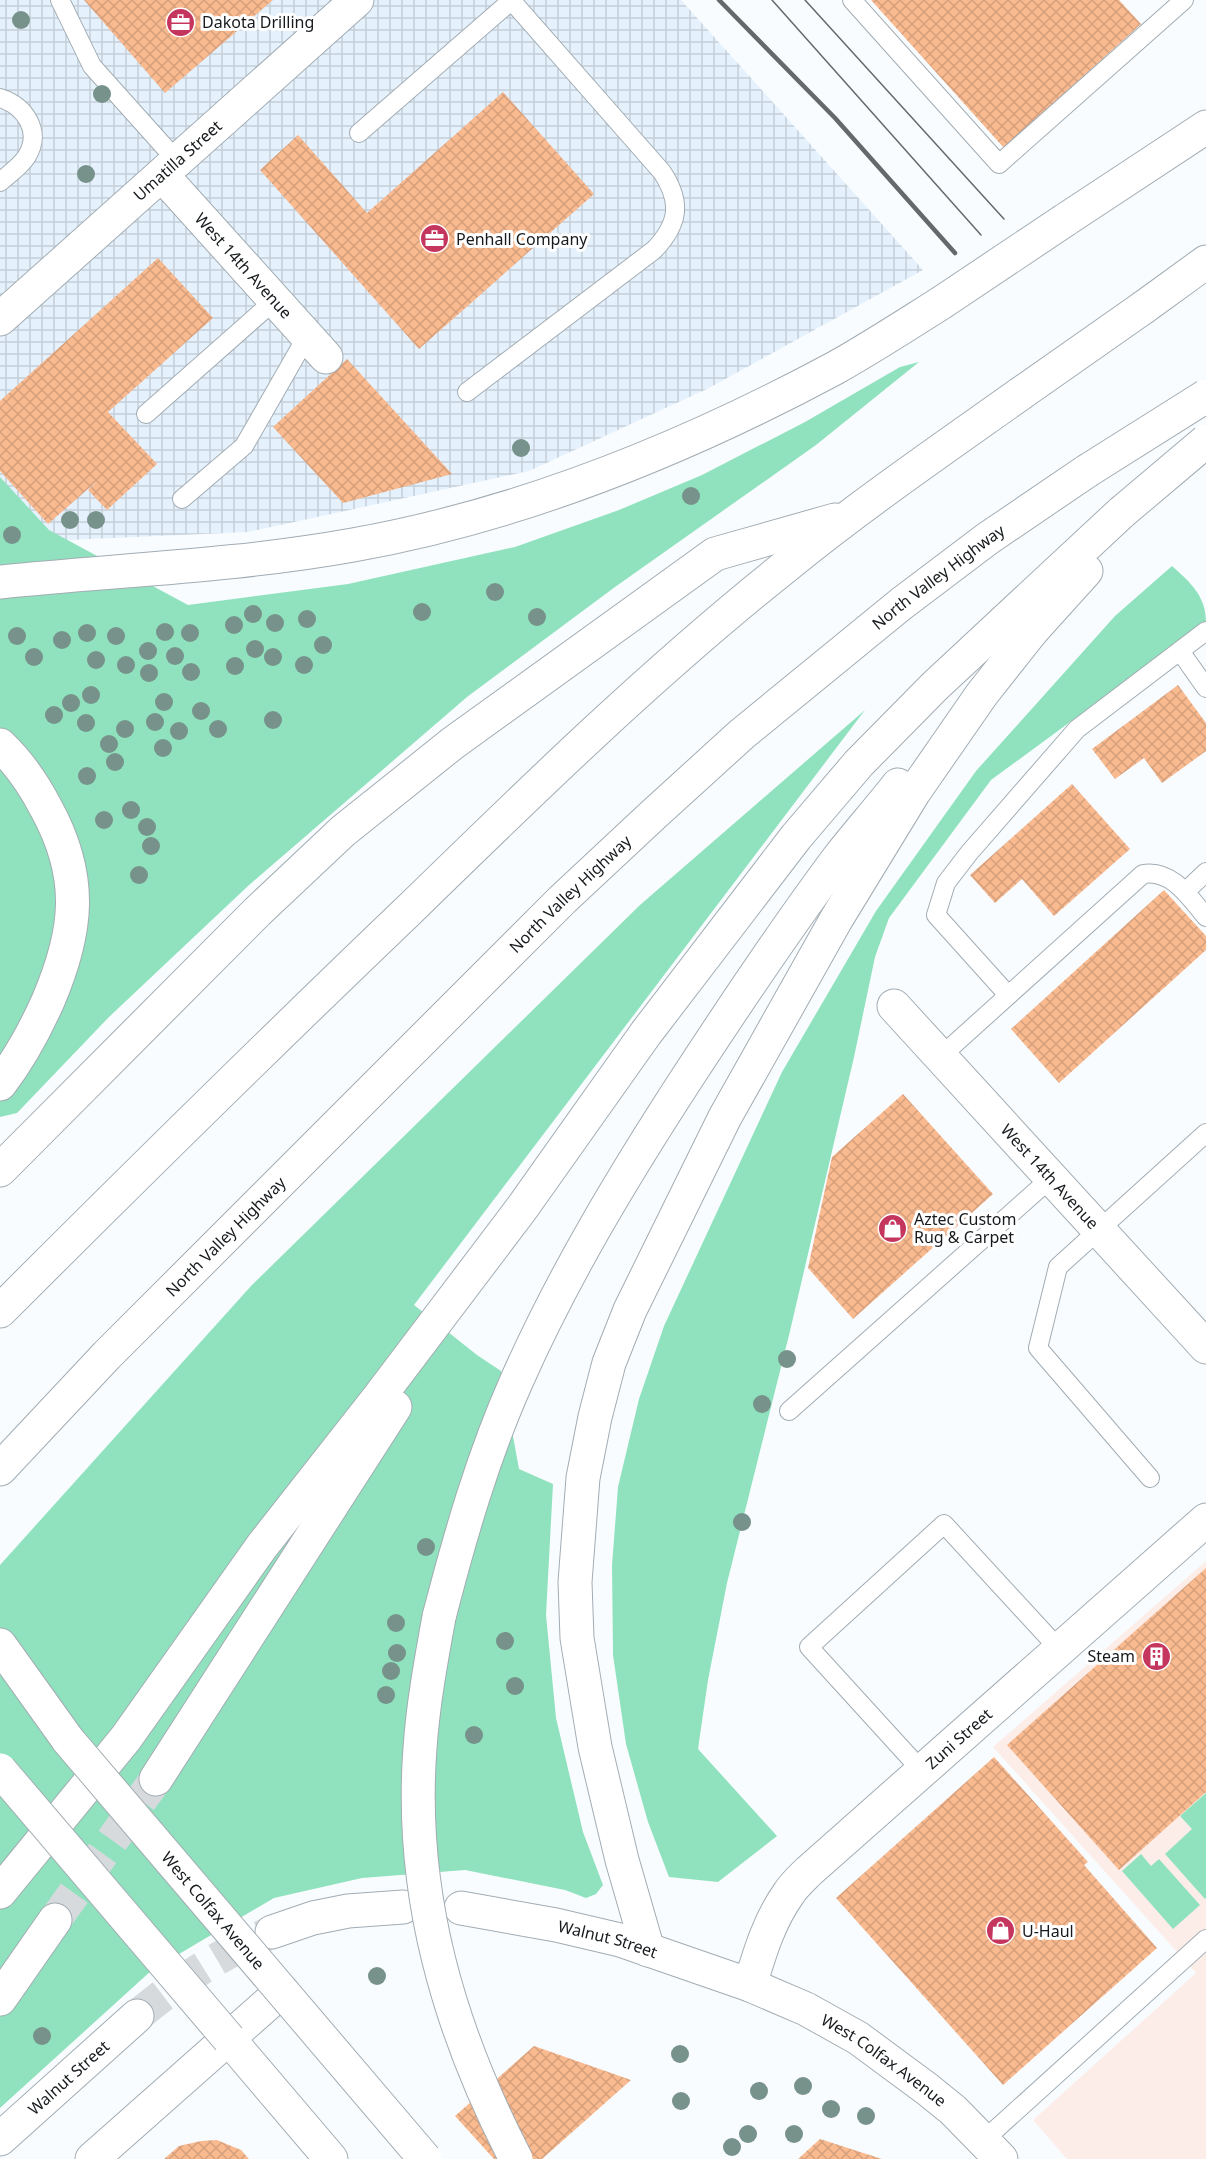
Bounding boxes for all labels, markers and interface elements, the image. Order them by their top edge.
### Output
office icon: Dakota Drilling [165,6,197,38]
place label: Dakota Drilling [202,11,314,33]
street label: Umatilla Street [128,115,227,206]
street label: West 14th Avenue [190,208,297,323]
office icon: Penhall Company [419,223,451,255]
place label: Penhall Company [456,228,588,250]
street label: North Valley Highway [867,519,1009,635]
street label: North Valley Highway [504,829,637,958]
street label: West 14th Avenue [996,1119,1104,1234]
street label: North Valley Highway [161,1171,291,1301]
place label: Aztec Custom Rug & Carpet [914,1208,1016,1248]
shop icon: Aztec Custom Rug & Carpet [877,1212,909,1244]
building icon: Steam [1140,1640,1172,1672]
place label: Steam [1087,1645,1135,1667]
street label: Zuni Street [921,1703,997,1774]
street label: West Colfax Avenue [157,1847,270,1974]
street label: Walnut Street [556,1915,660,1963]
shop icon: U-Haul [985,1915,1017,1947]
place label: U-Haul [1022,1920,1074,1942]
street label: West Colfax Avenue [817,2009,951,2111]
street label: Walnut Street [23,2035,114,2120]

